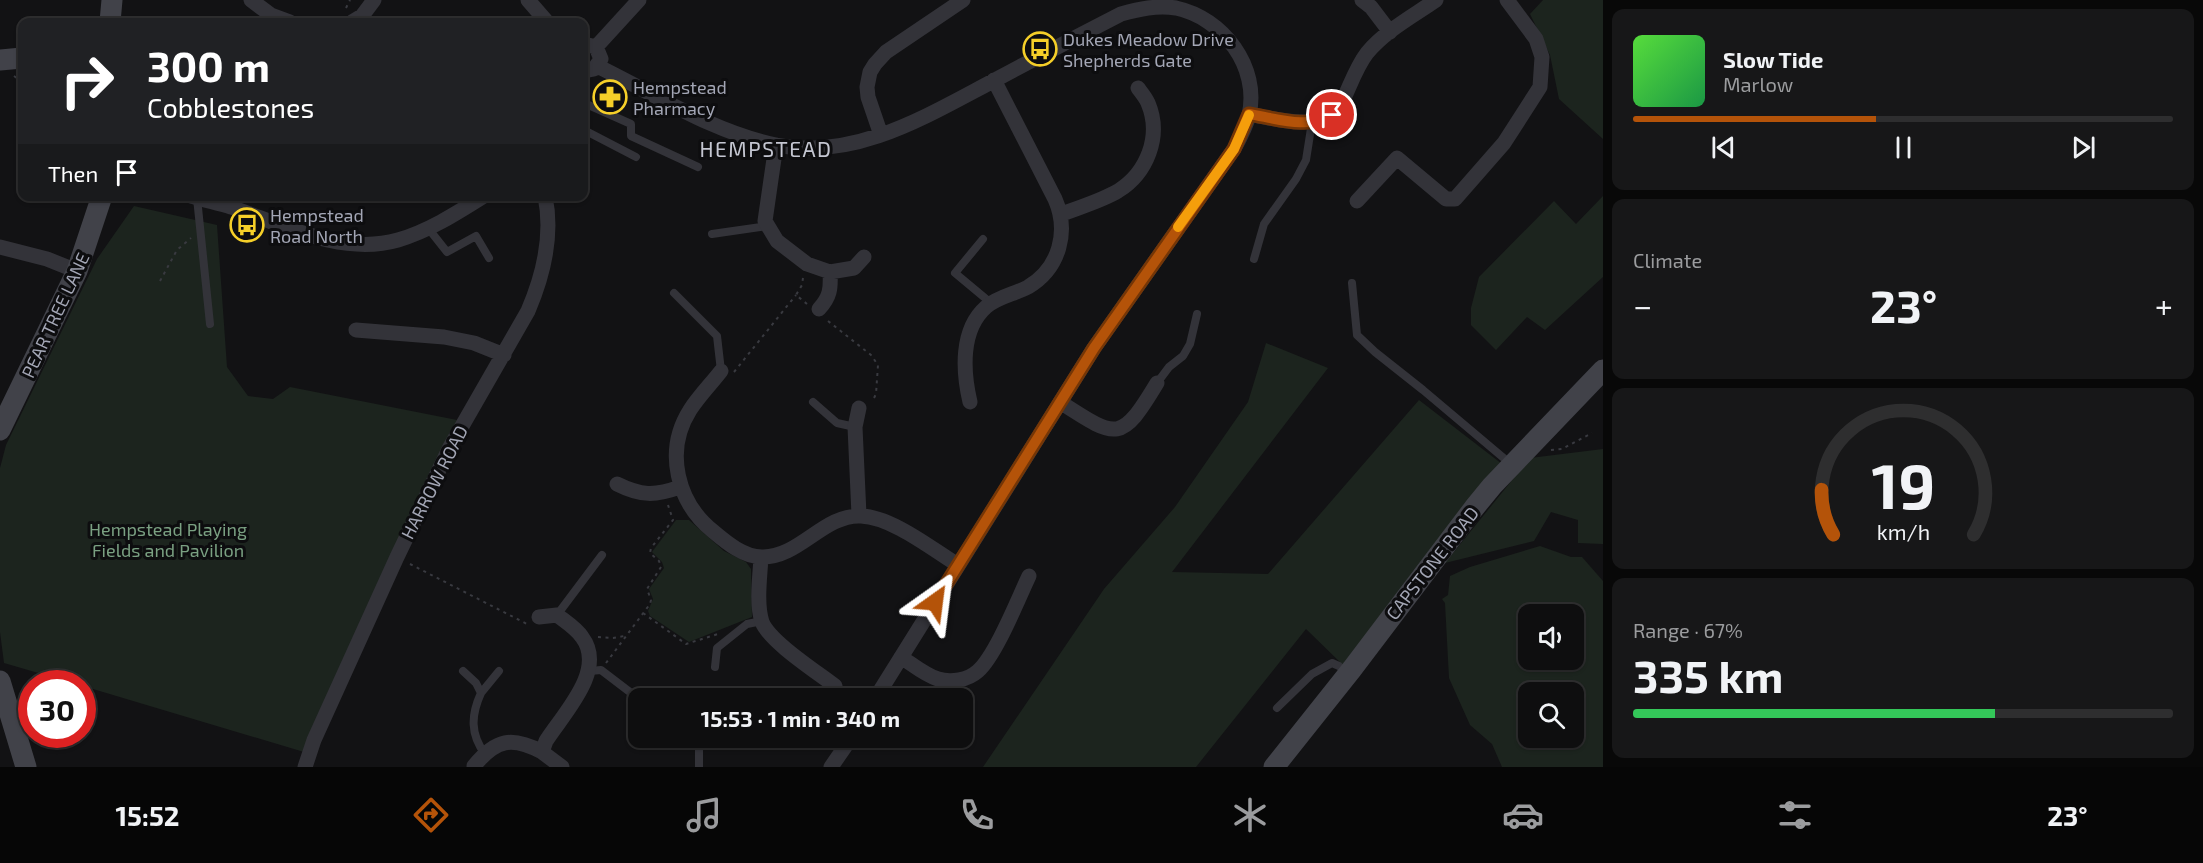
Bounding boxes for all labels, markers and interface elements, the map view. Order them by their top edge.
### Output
place label: Dukes Meadow Drive Shepherds Gate [1063,28,1234,71]
bus stop icon: Dukes Meadow Drive Shepherds Gate [1022,31,1058,67]
text: 300 m [147,40,270,90]
icon: right [48,42,126,120]
text: Slow Tide [1723,46,1823,72]
text: Marlow [1723,72,1793,96]
place label: Hempstead Pharmacy [633,76,727,119]
pharmacy icon: Hempstead Pharmacy [592,79,628,115]
pin [1306,89,1357,140]
text: Cobblestones [147,91,314,123]
icon: arrive [1315,98,1348,131]
icon: previous [1707,131,1740,164]
icon: pause [1887,131,1920,164]
icon: next [2067,131,2100,164]
district label: HEMPSTEAD [700,136,832,161]
icon: arrive [110,156,143,189]
text: Then [48,160,98,186]
place label: Hempstead Road North [270,204,364,247]
bus stop icon: Hempstead Road North [229,207,265,243]
text: Climate [1633,248,1702,272]
street label: PEAR TREE LANE [16,249,94,381]
text: 23° [1870,278,1937,332]
text: − [1633,285,1652,325]
text: + [2155,285,2173,325]
street label: HARROW ROAD [396,422,472,542]
text: 19 [1871,447,1935,522]
street label: CAPSTONE ROAD [1381,502,1483,624]
park label: Hempstead Playing Fields and Pavilion [89,518,247,561]
text: km/h [1876,520,1930,545]
position arrow [903,570,967,634]
map controls [1518,604,1584,748]
button: sound [1518,604,1584,670]
text: Range · 67% [1633,618,1743,642]
text: 335 km [1633,648,1783,702]
speed limit sign: 30 [18,670,96,748]
button: search [1518,682,1584,748]
text: 15:53 · 1 min · 340 m [701,705,900,731]
icon: directions [410,794,452,836]
icon: music [683,794,725,836]
icon: phone [956,794,998,836]
icon: climate [1229,794,1271,836]
icon: car [1502,794,1544,836]
icon: filters [1774,794,1816,836]
text: 15:52 [115,799,180,831]
text: 23° [2047,799,2088,831]

